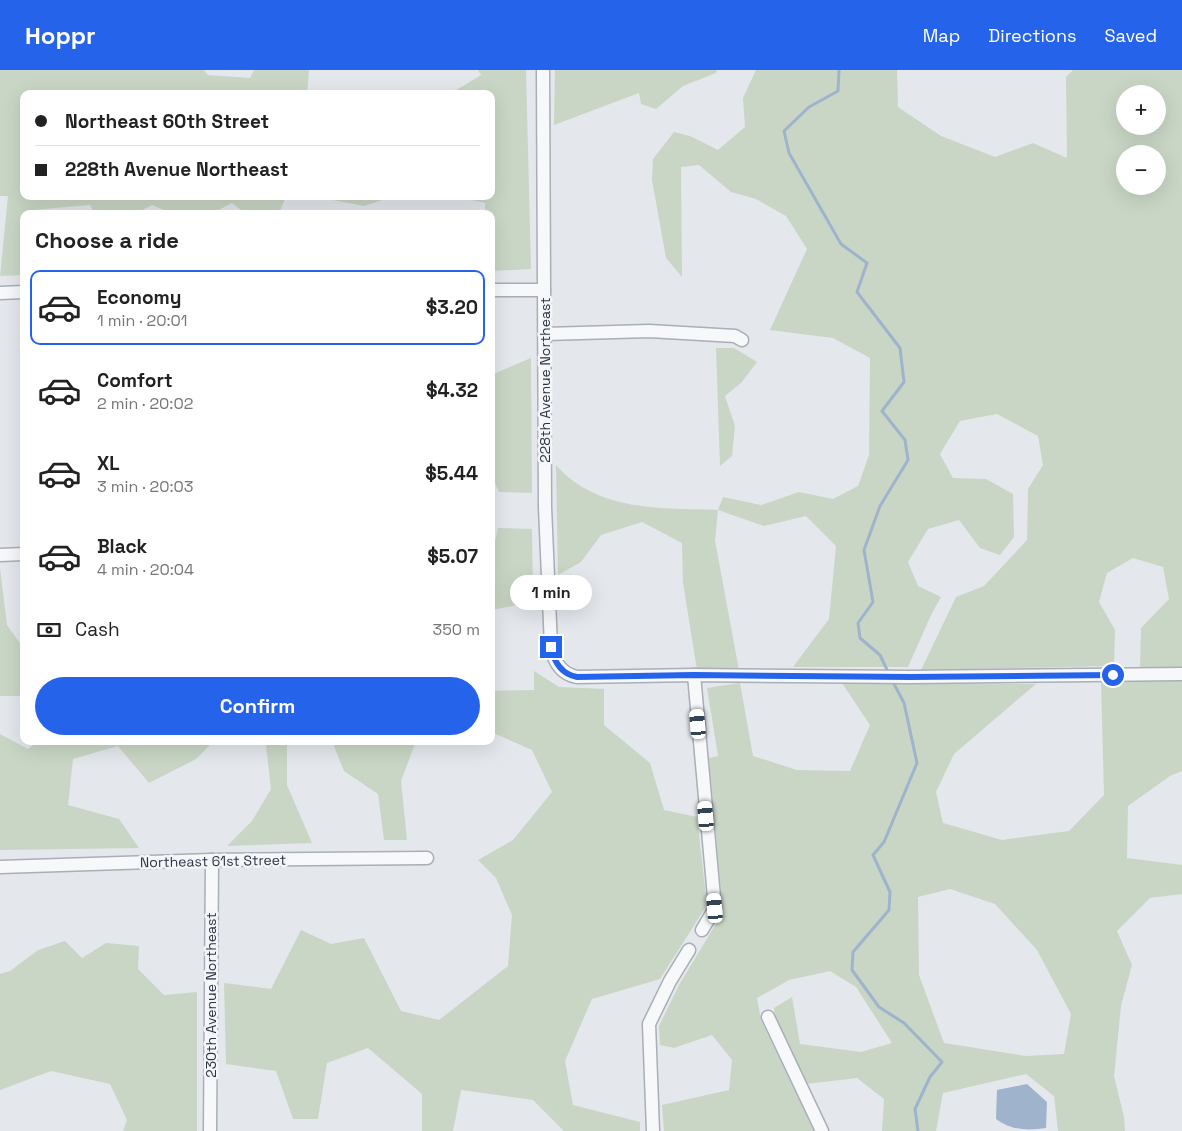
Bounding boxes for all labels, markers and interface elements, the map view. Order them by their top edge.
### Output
text: Hoppr [25,20,96,51]
text: Map [923,24,960,47]
text: Directions [988,24,1077,47]
text: Saved [1105,24,1157,47]
map controls [1116,85,1166,195]
button: + [1116,85,1166,135]
text: Northeast 60th Street [65,109,269,134]
button: − [1116,145,1166,195]
text: 228th Avenue Northeast [65,157,289,182]
text: Choose a ride [35,226,179,254]
icon: car [37,285,82,330]
text: Economy [97,285,181,310]
text: $3.20 [426,295,478,320]
street label: 228th Avenue Northeast [536,297,554,463]
text: 1 min · 20:01 [97,310,187,331]
icon: car [37,368,82,413]
text: Comfort [97,368,173,393]
text: $4.32 [426,378,478,403]
text: 2 min · 20:02 [97,393,193,414]
icon: car [37,451,82,496]
text: XL [97,451,120,476]
text: $5.44 [425,461,478,486]
text: 3 min · 20:03 [97,476,193,497]
icon: car [37,534,82,579]
text: Black [97,534,147,559]
text: $5.07 [427,544,478,569]
text: 4 min · 20:04 [97,559,194,580]
callout: 1 min [510,574,592,610]
text: 1 min [531,582,571,603]
icon: cash [35,616,63,644]
text: Cash [75,617,120,642]
text: 350 m [433,619,480,640]
route end [540,636,562,658]
route start [1102,664,1124,686]
button: Confirm [35,677,480,735]
car [689,708,706,740]
car [697,800,714,832]
street label: Northeast 61st Street [140,851,286,871]
car [706,892,723,924]
street label: 230th Avenue Northeast [202,912,220,1078]

